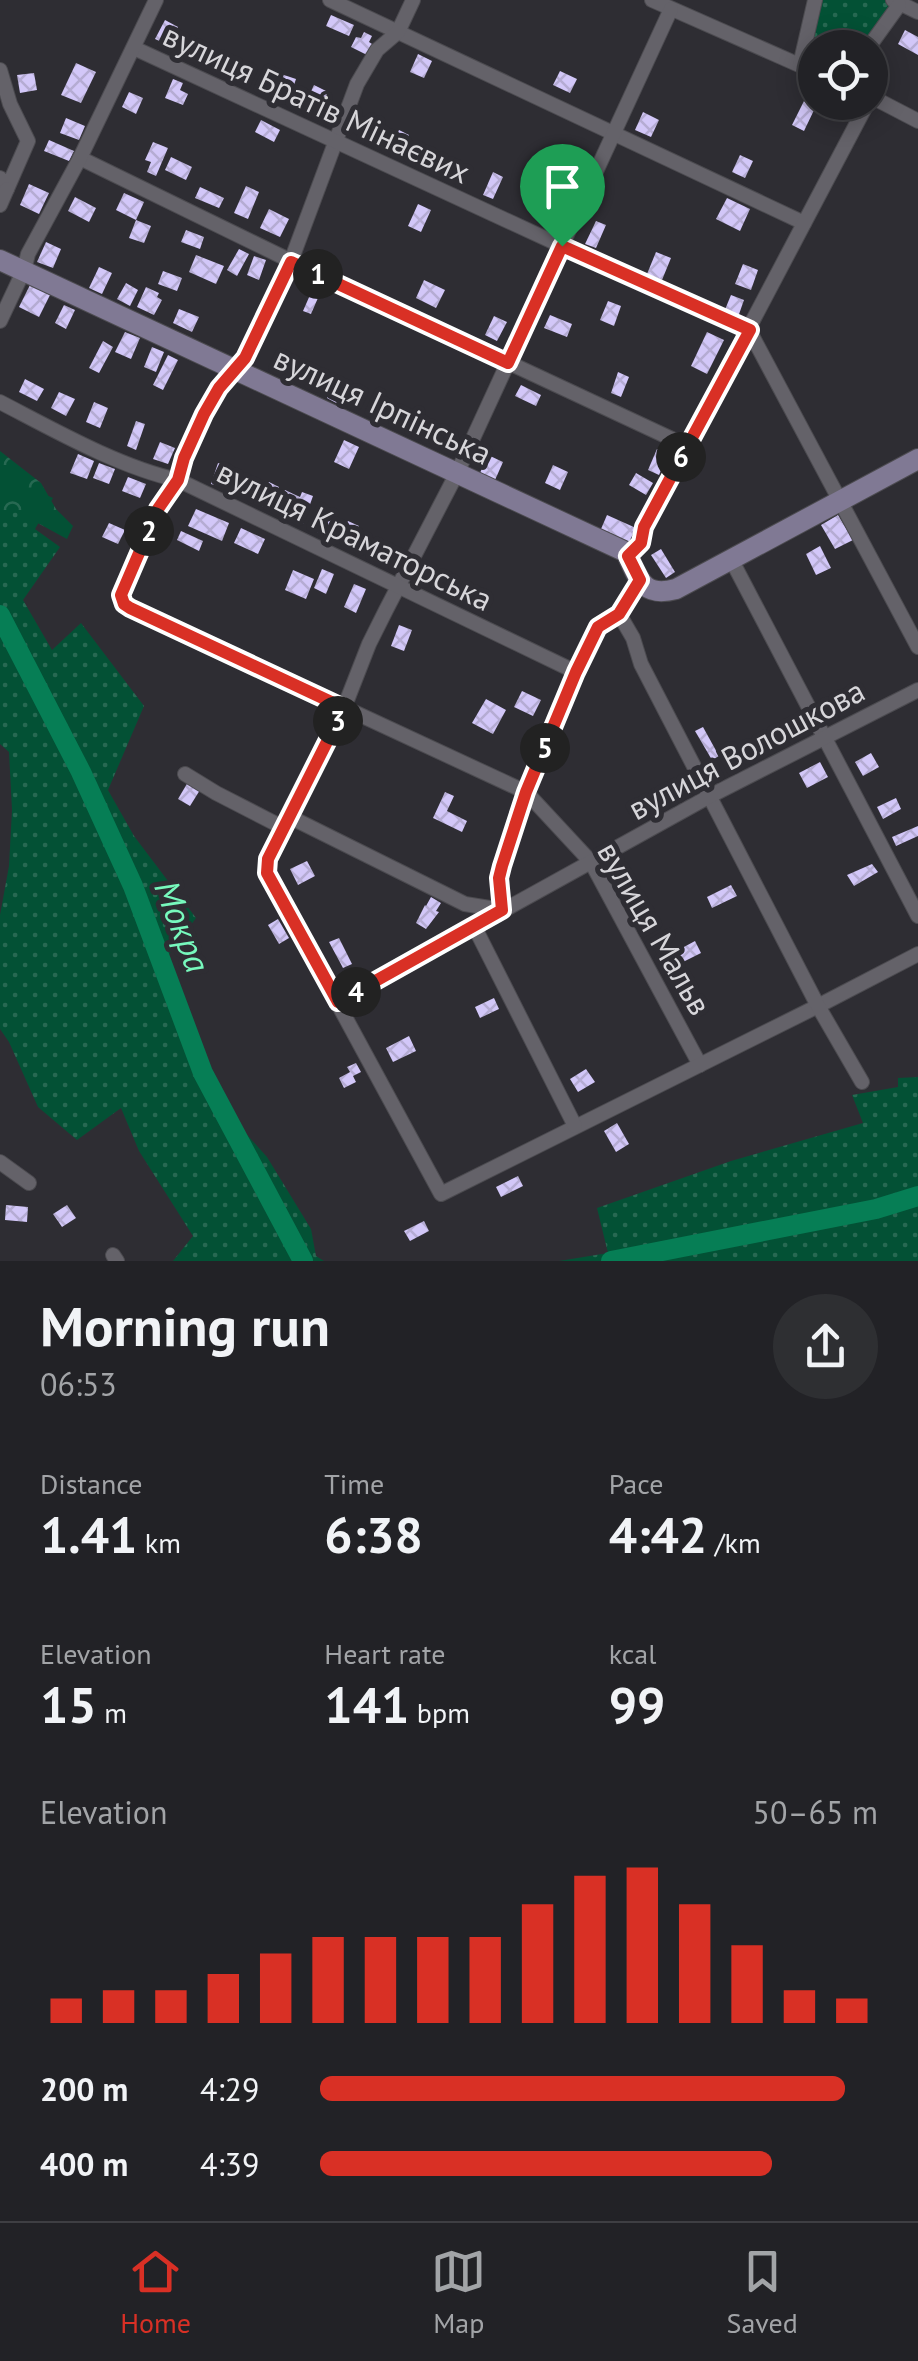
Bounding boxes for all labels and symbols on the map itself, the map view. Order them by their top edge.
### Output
street label: вулиця Братів Мінаєвих [157,13,477,193]
pin [520,144,605,247]
pin: 1 [293,249,343,299]
street label: вулиця Ірпінська [267,336,499,474]
pin: 6 [656,432,706,482]
street label: вулиця Краматорська [210,450,500,620]
pin: 2 [124,506,174,556]
street label: вулиця Волошкова [621,669,871,829]
pin: 3 [313,696,363,746]
pin: 5 [520,723,570,773]
street label: вулиця Мальв [588,834,722,1022]
water label: Мокра [145,873,221,979]
pin: 4 [331,967,381,1017]

